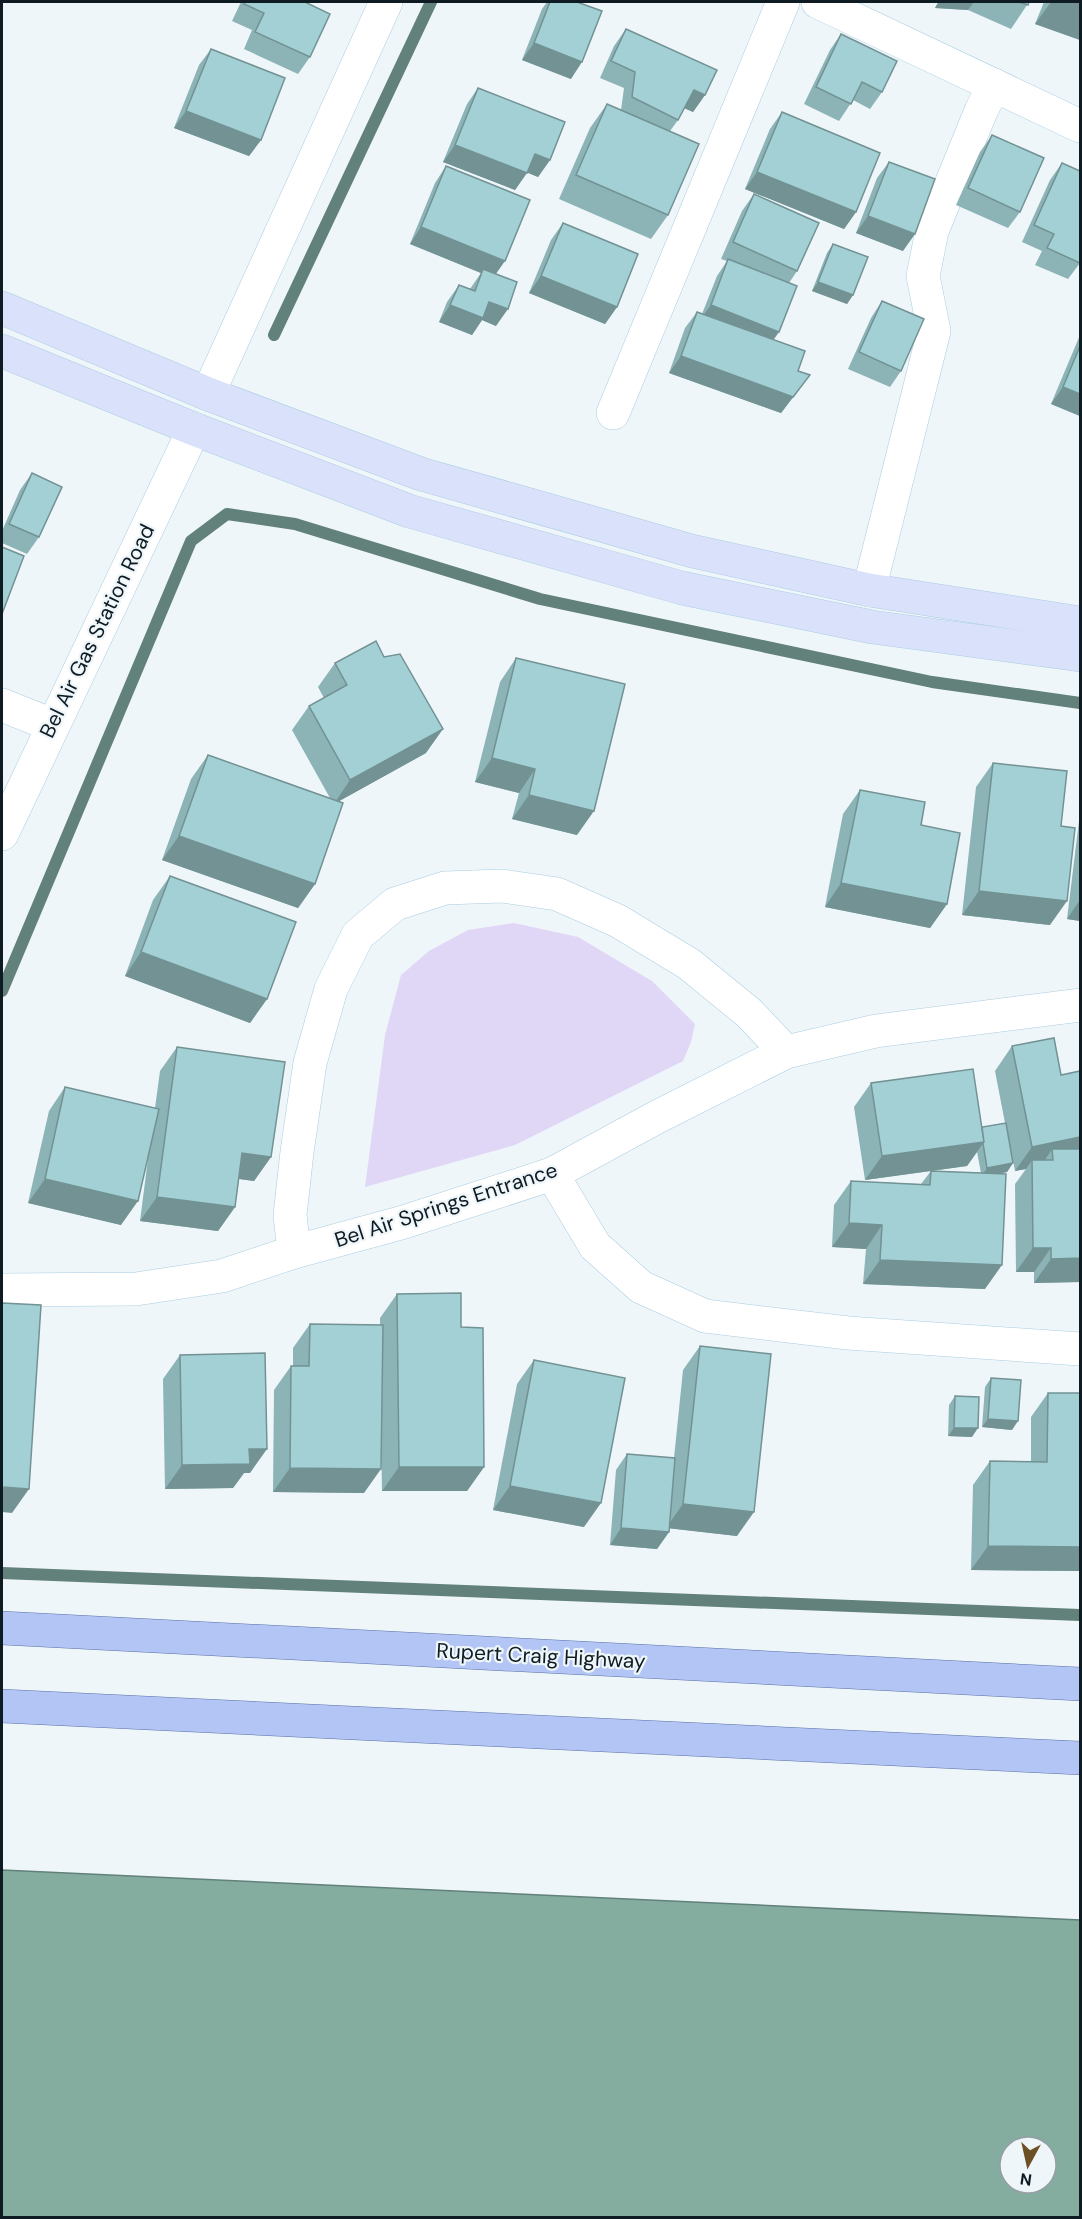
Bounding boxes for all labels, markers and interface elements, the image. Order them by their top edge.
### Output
street label: Bel Air Gas Station Road [33,519,161,743]
street label: Bel Air Springs Entrance [331,1156,561,1254]
street label: Rupert Craig Highway [436,1637,647,1675]
north arrow [998,2135,1058,2195]
text: N [1019,2168,1033,2191]

